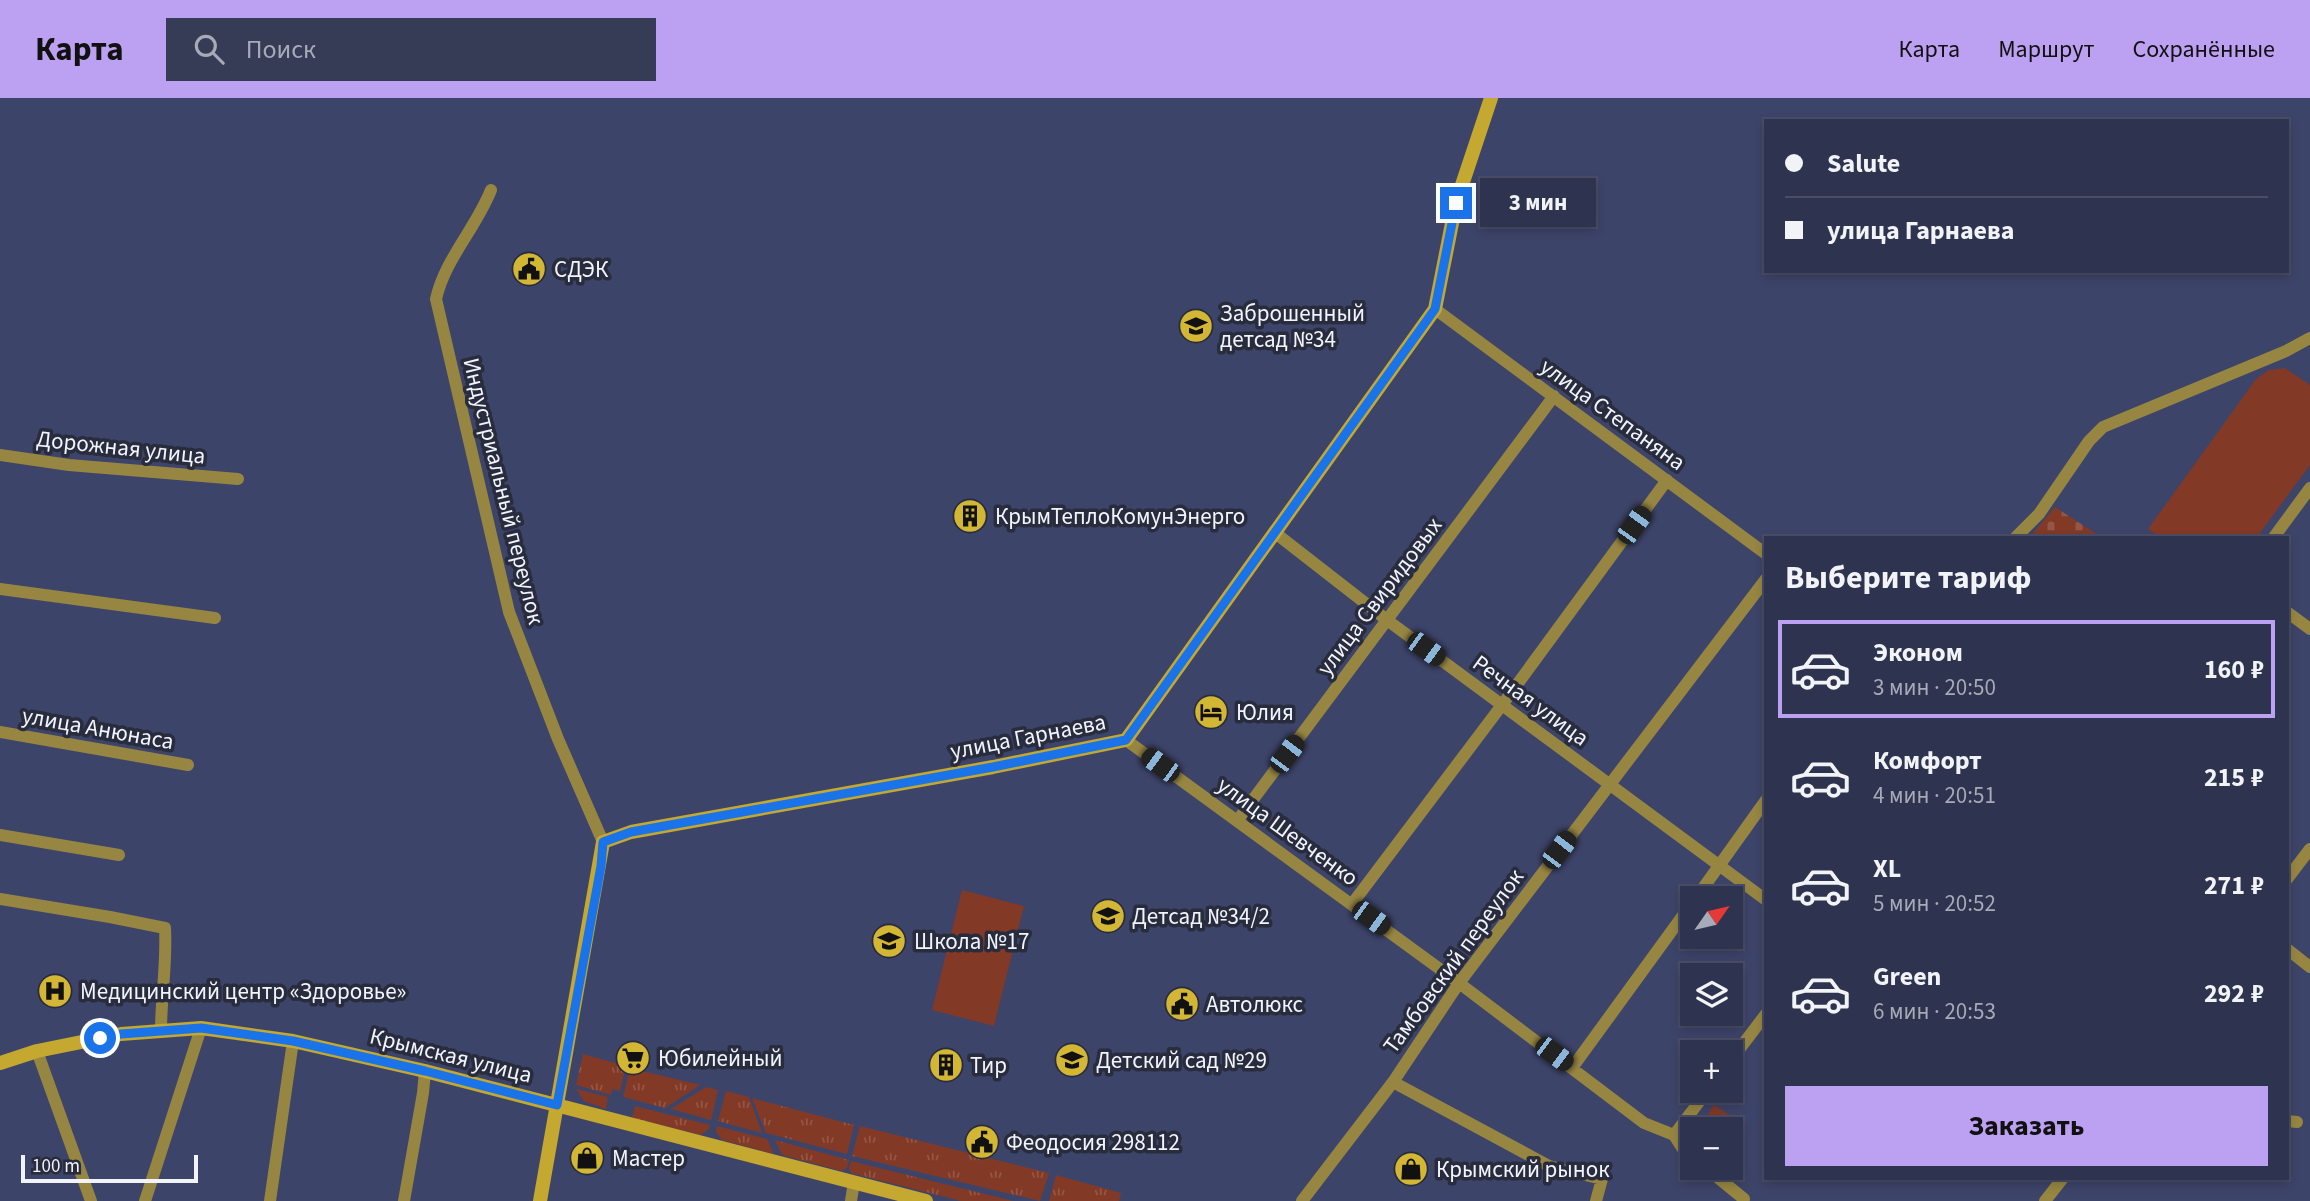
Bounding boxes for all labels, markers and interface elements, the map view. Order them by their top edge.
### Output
search box [166,18,656,81]
text: Карта [35,26,124,73]
icon: search [190,30,228,68]
text: Поиск [246,31,316,68]
text: Карта [1899,32,1960,67]
text: Маршрут [1998,32,2094,67]
text: Сохранённые [2132,32,2275,67]
text: Salute [1827,145,1900,182]
callout: 3 мин [1480,178,1596,228]
text: 3 мин [1509,186,1567,219]
route end [1440,187,1472,219]
text: улица Гарнаева [1827,212,2015,249]
public building icon: СДЭК [510,250,548,288]
place label: СДЭК [554,253,609,286]
place label: Заброшенный детсад №34 [1220,297,1365,356]
school or university icon: Заброшенный детсад №34 [1177,307,1215,345]
street label: улица Степаняна [1533,350,1692,479]
street label: Индустриальный переулок [454,354,553,628]
street label: Дорожная улица [35,422,207,473]
building icon: КрымТеплоКомунЭнерго [951,497,989,535]
place label: КрымТеплоКомунЭнерго [995,500,1245,533]
car [1614,502,1655,548]
street label: улица Свиридовых [1309,510,1450,682]
text: Выберите тариф [1785,555,2032,601]
car [1403,628,1450,670]
text: Эконом [1873,634,1963,671]
icon: car [1789,638,1852,701]
street label: Речная улица [1466,647,1596,754]
text: 160 ₽ [2204,651,2264,688]
text: 3 мин · 20:50 [1873,671,1996,704]
hotel icon: Юлия [1192,693,1230,731]
place label: Юлия [1236,696,1294,729]
street label: улица Анюнаса [19,699,176,758]
street label: улица Гарнаева [948,705,1109,768]
car [1266,731,1309,777]
text: Комфорт [1873,742,1982,779]
car [1137,744,1184,786]
icon: car [1789,746,1852,809]
text: 215 ₽ [2204,759,2264,796]
street label: улица Шевченко [1210,769,1365,894]
text: 4 мин · 20:51 [1873,779,1996,812]
car [1538,827,1581,873]
text: XL [1873,850,1901,887]
icon: car [1789,854,1852,917]
street label: Тамбовский переулок [1375,862,1532,1060]
text: 271 ₽ [2204,867,2264,904]
north arrow [1680,886,1743,948]
map controls [1680,886,1743,1180]
text: 5 мин · 20:52 [1873,887,1996,920]
school or university icon: Детсад №34/2 [1089,897,1127,935]
car [1348,897,1395,939]
place label: Детсад №34/2 [1132,900,1270,933]
school or university icon: Школа №17 [870,922,908,960]
place label: Школа №17 [914,925,1029,958]
text: Green [1873,958,1941,995]
icon: car [1789,962,1852,1025]
button: layers [1680,963,1743,1026]
hospital icon: Медицинский центр «Здоровье» [36,972,74,1010]
place label: Медицинский центр «Здоровье» [80,975,406,1008]
text: 292 ₽ [2204,975,2264,1012]
public building icon: Автолюкс [1163,985,1201,1023]
place label: Автолюкс [1206,988,1303,1021]
text: 6 мин · 20:53 [1873,995,1996,1028]
street label: Крымская улица [366,1019,535,1092]
route start [84,1022,116,1054]
car [1531,1033,1578,1075]
supermarket icon: Юбилейный [614,1039,652,1077]
button: + [1680,1040,1743,1103]
school or university icon: Детский сад №29 [1053,1041,1091,1079]
place label: Юбилейный [658,1042,782,1075]
place label: Детский сад №29 [1096,1044,1267,1077]
building icon: Тир [927,1046,965,1084]
place label: Тир [970,1049,1007,1082]
button: Заказать [1785,1086,2268,1166]
button: − [1680,1117,1743,1180]
public building icon: Феодосия 298112 [963,1123,1001,1161]
place label: Феодосия 298112 [1006,1126,1180,1159]
shop icon: Мастер [568,1139,606,1177]
place label: Мастер [612,1142,685,1175]
shop icon: Крымский рынок [1392,1150,1430,1188]
scale bar [21,1152,198,1184]
text: 100 m [32,1153,80,1180]
place label: Крымский рынок [1436,1153,1610,1186]

